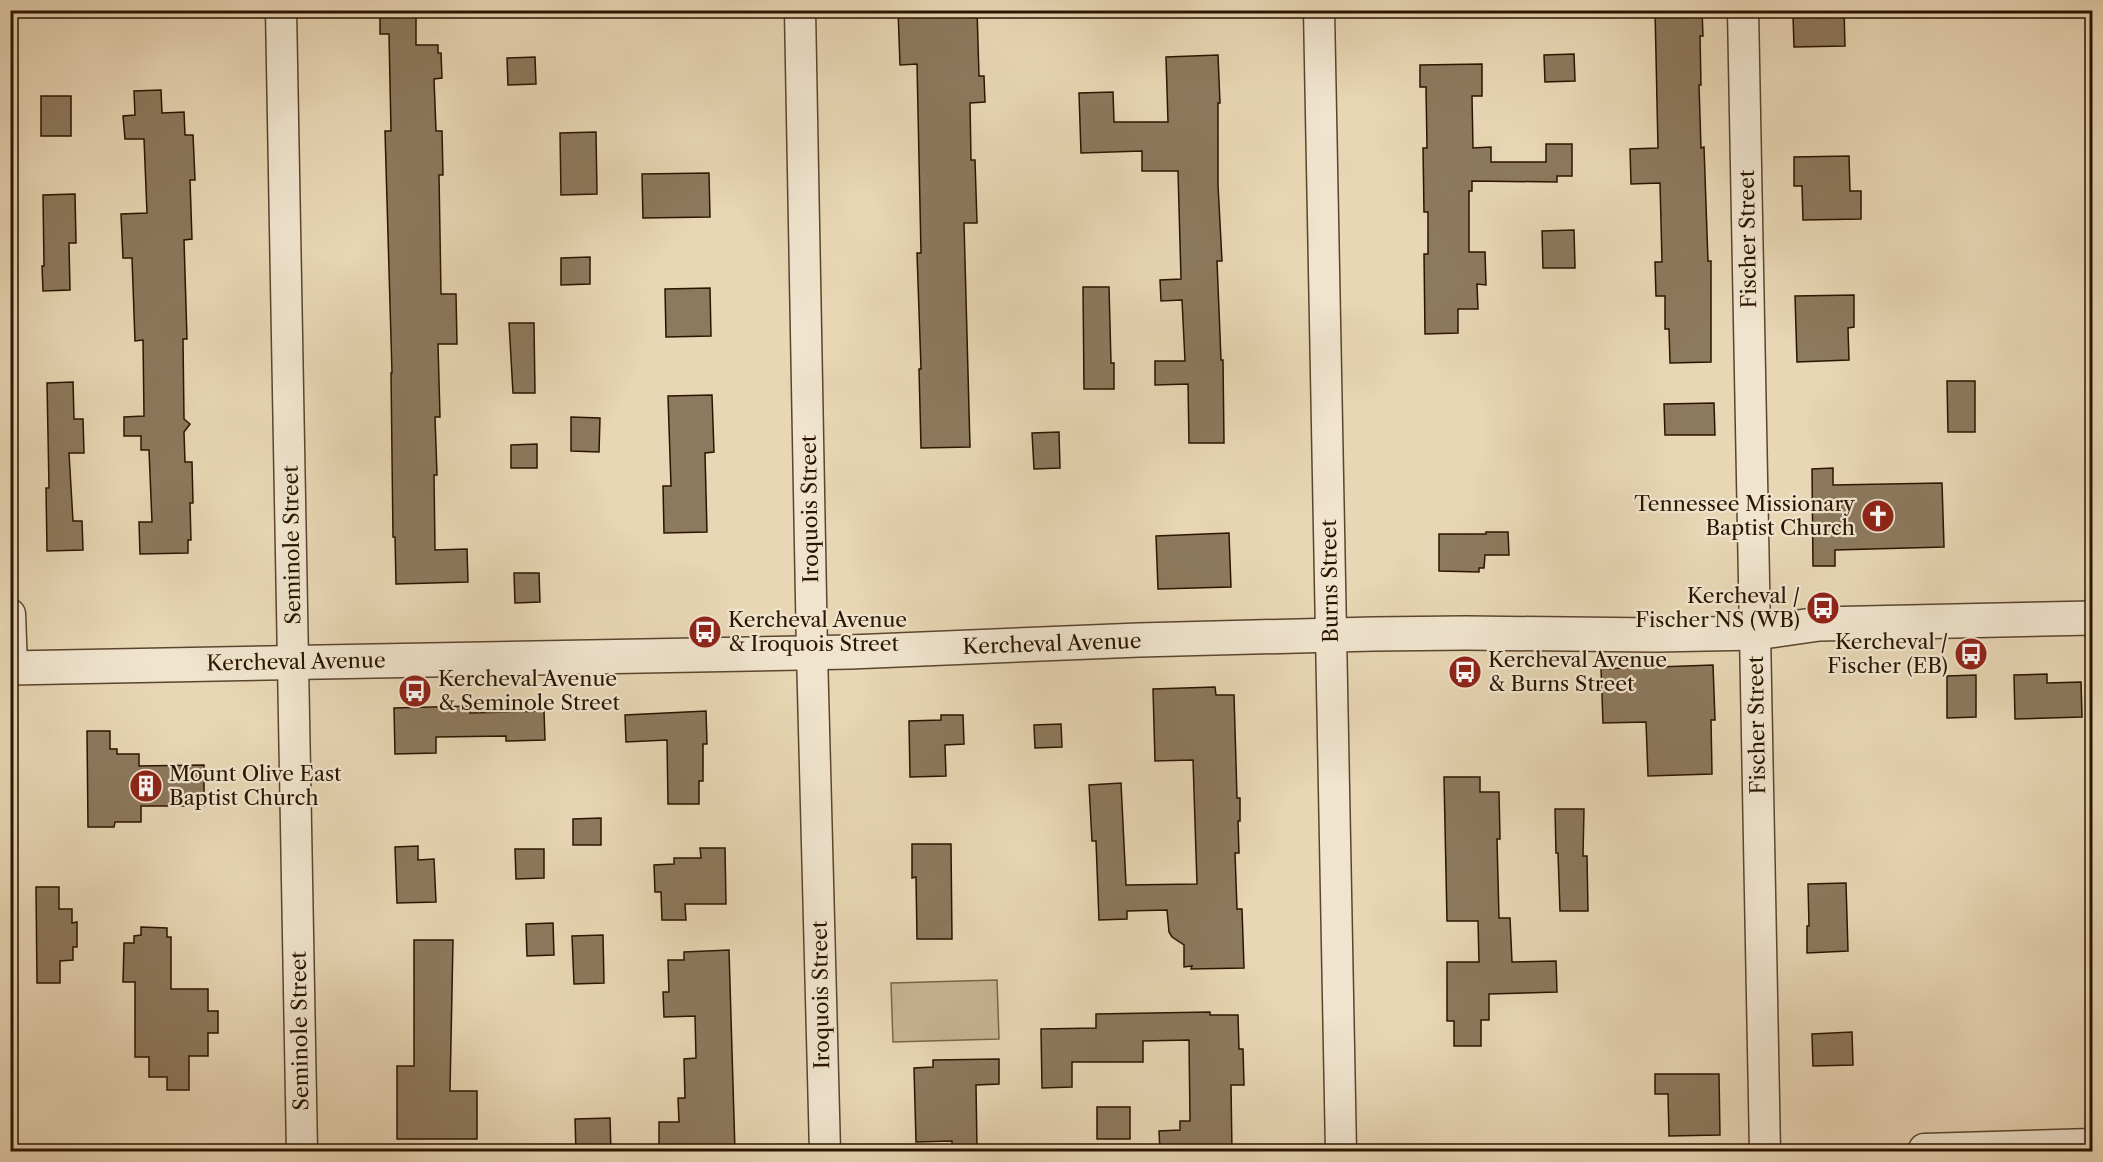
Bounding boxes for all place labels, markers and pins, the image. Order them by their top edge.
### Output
place label: Tennessee Missionary Baptist Church [1634,491,1855,540]
church icon: Tennessee Missionary Baptist Church [1860,498,1896,534]
place label: Kercheval / Fischer NS (WB) [1635,583,1800,632]
bus stop icon: Kercheval / Fischer NS (WB) [1805,590,1841,626]
place label: Kercheval Avenue & Iroquois Street [728,607,907,656]
bus stop icon: Kercheval Avenue & Iroquois Street [687,614,723,650]
place label: Kercheval / Fischer (EB) [1827,629,1948,678]
bus stop icon: Kercheval / Fischer (EB) [1953,636,1989,672]
place label: Kercheval Avenue & Burns Street [1488,647,1667,696]
bus stop icon: Kercheval Avenue & Burns Street [1447,654,1483,690]
place label: Kercheval Avenue & Seminole Street [438,666,620,715]
bus stop icon: Kercheval Avenue & Seminole Street [397,673,433,709]
place label: Mount Olive East Baptist Church [169,761,342,810]
building icon: Mount Olive East Baptist Church [128,768,164,804]

